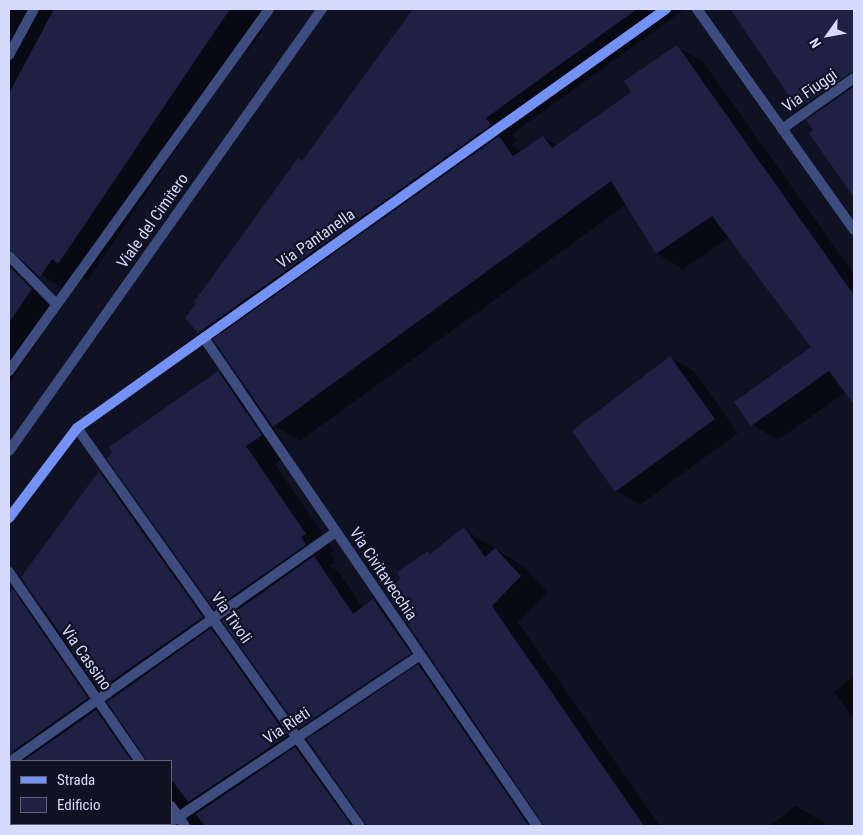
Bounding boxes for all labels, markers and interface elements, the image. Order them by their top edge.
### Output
north arrow [803,10,853,60]
text: N [806,35,824,51]
street label: Via Fiuggi [779,65,841,117]
street label: Viale del Cimitero [113,170,193,272]
street label: Via Pantanella [273,205,359,273]
street label: Via Civitavecchia [345,524,421,624]
street label: Via Tivoli [206,589,256,647]
street label: Via Cassino [57,622,115,694]
street label: Via Rieti [260,703,314,749]
legend [10,760,172,825]
text: Strada [57,771,95,789]
text: Edificio [57,796,100,814]

